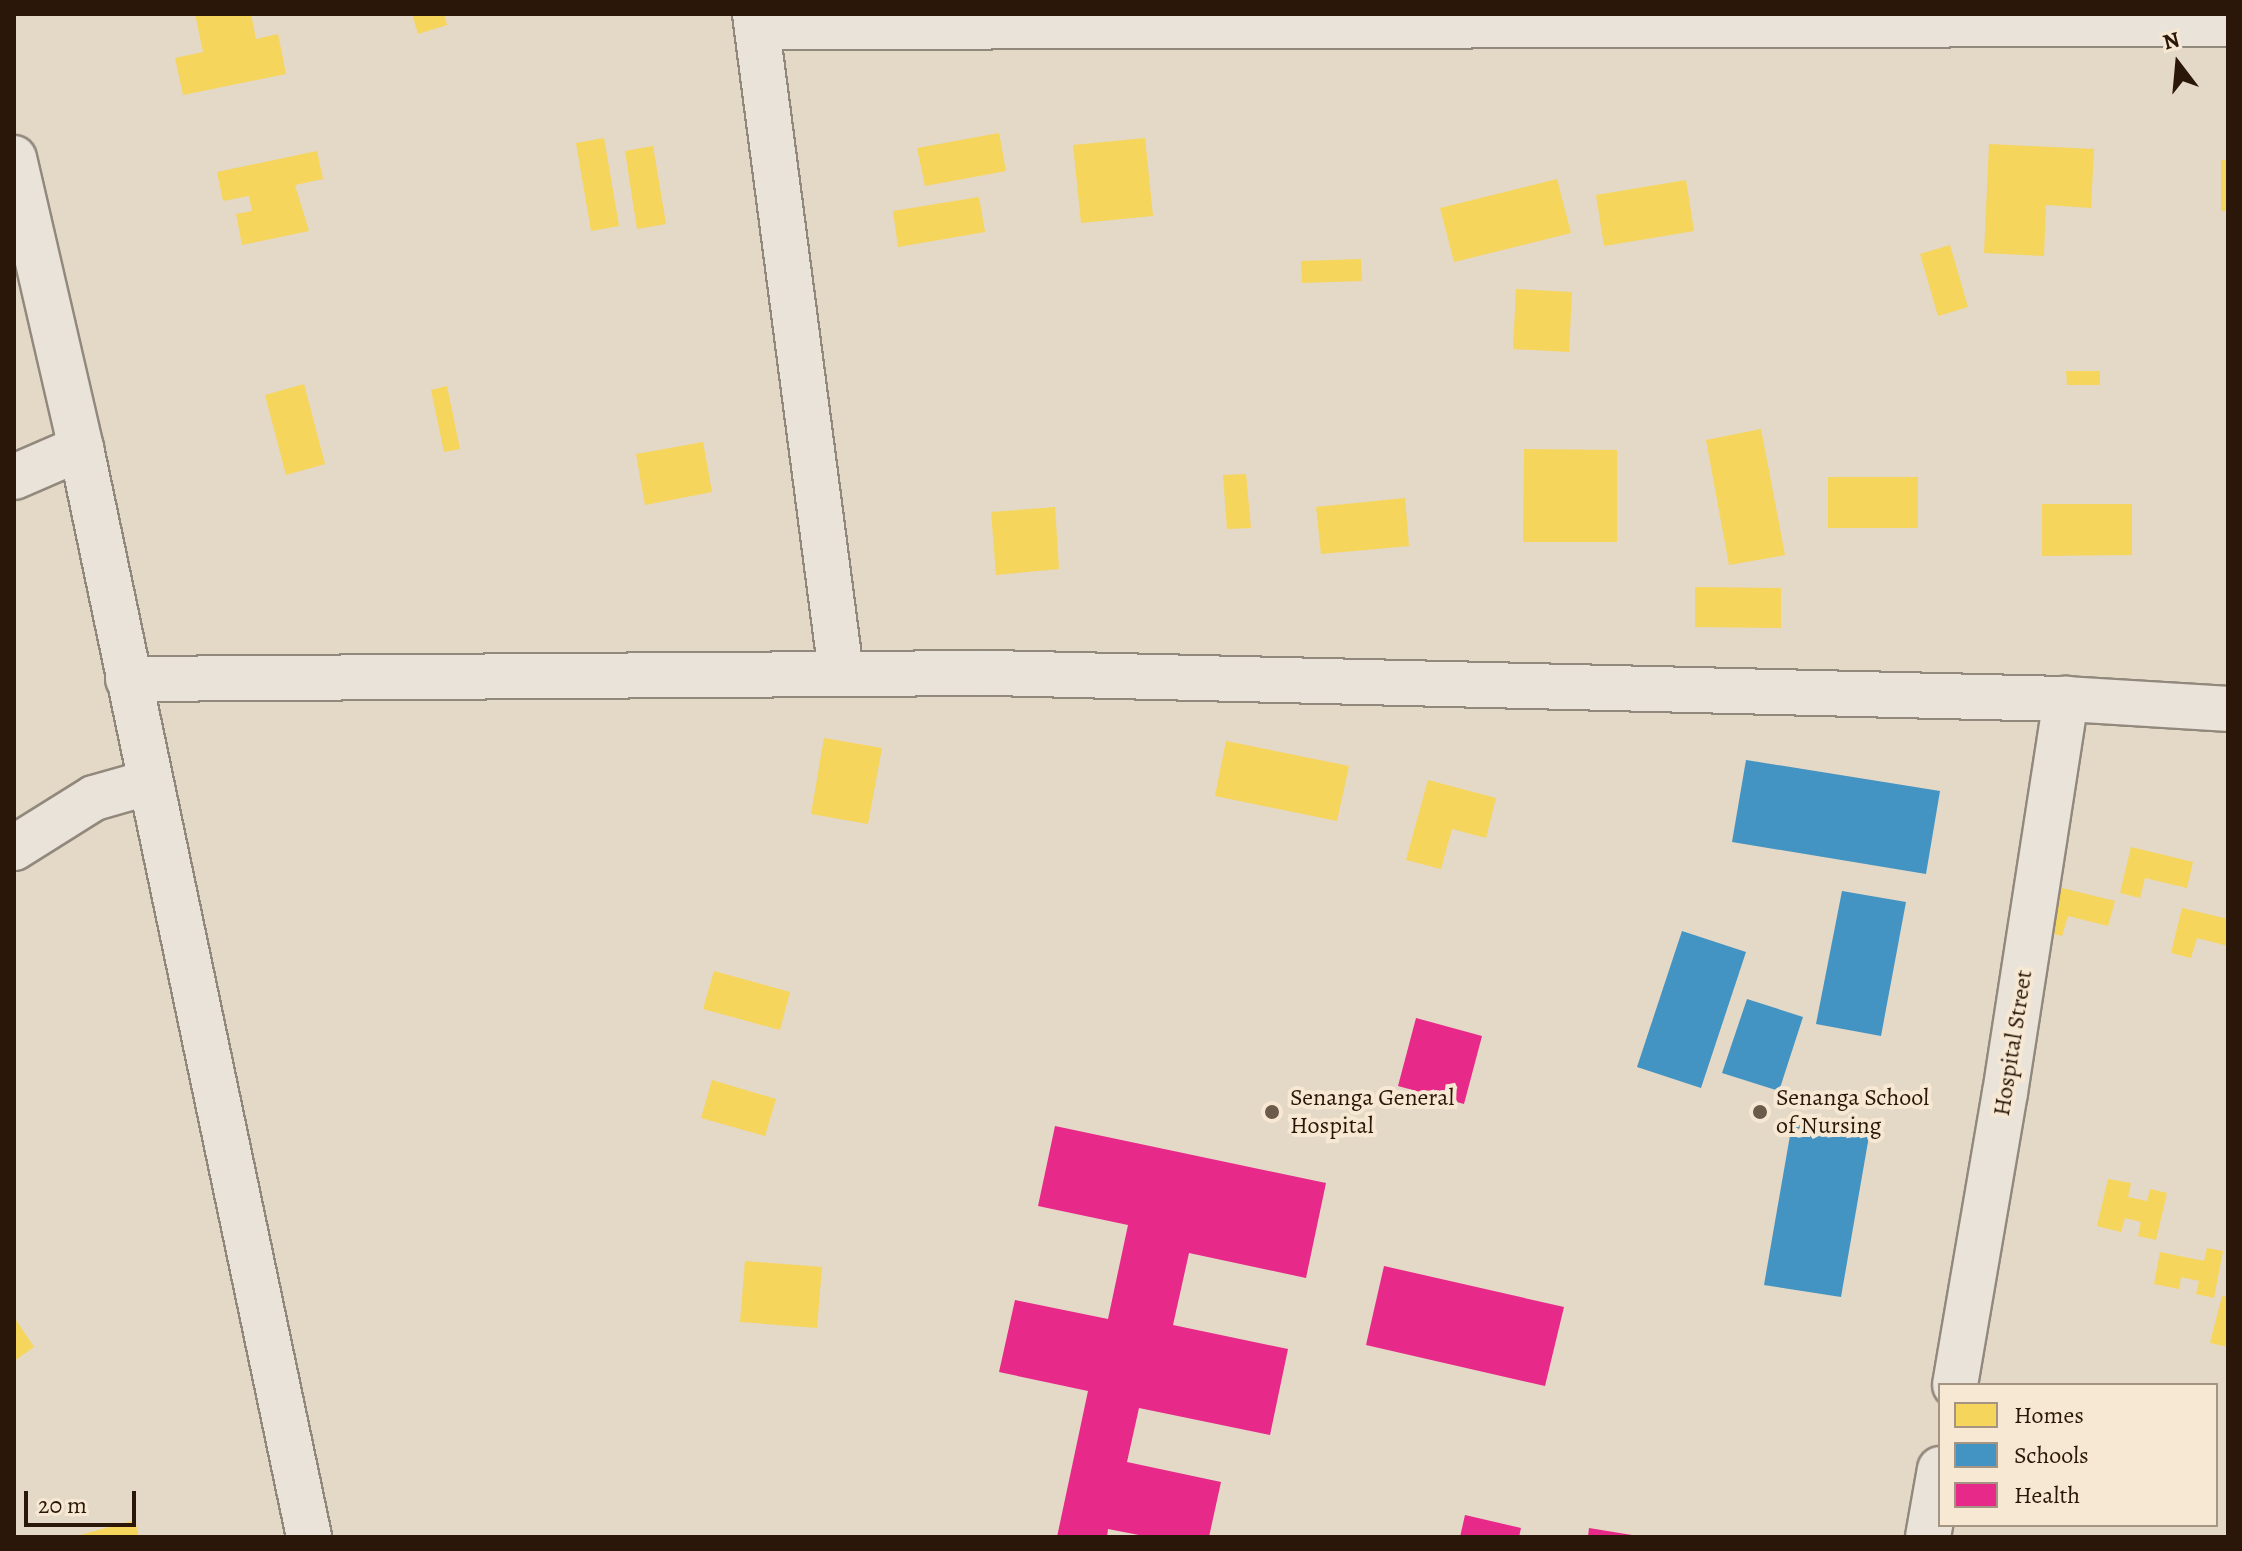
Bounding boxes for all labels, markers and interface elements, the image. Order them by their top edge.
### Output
north arrow [2138,24,2218,104]
text: N [2160,24,2183,58]
street label: Hospital Street [1987,968,2039,1118]
place label: Senanga General Hospital [1290,1084,1454,1140]
place label: Senanga School of Nursing [1776,1084,1929,1140]
marker: Senanga General Hospital [1261,1101,1283,1123]
marker: Senanga School of Nursing [1751,1103,1769,1121]
legend [1938,1383,2218,1527]
text: Homes [2014,1399,2084,1431]
text: Schools [2014,1439,2089,1471]
scale bar [28,1475,140,1525]
text: Health [2014,1479,2080,1511]
text: 20 m [38,1489,87,1521]

